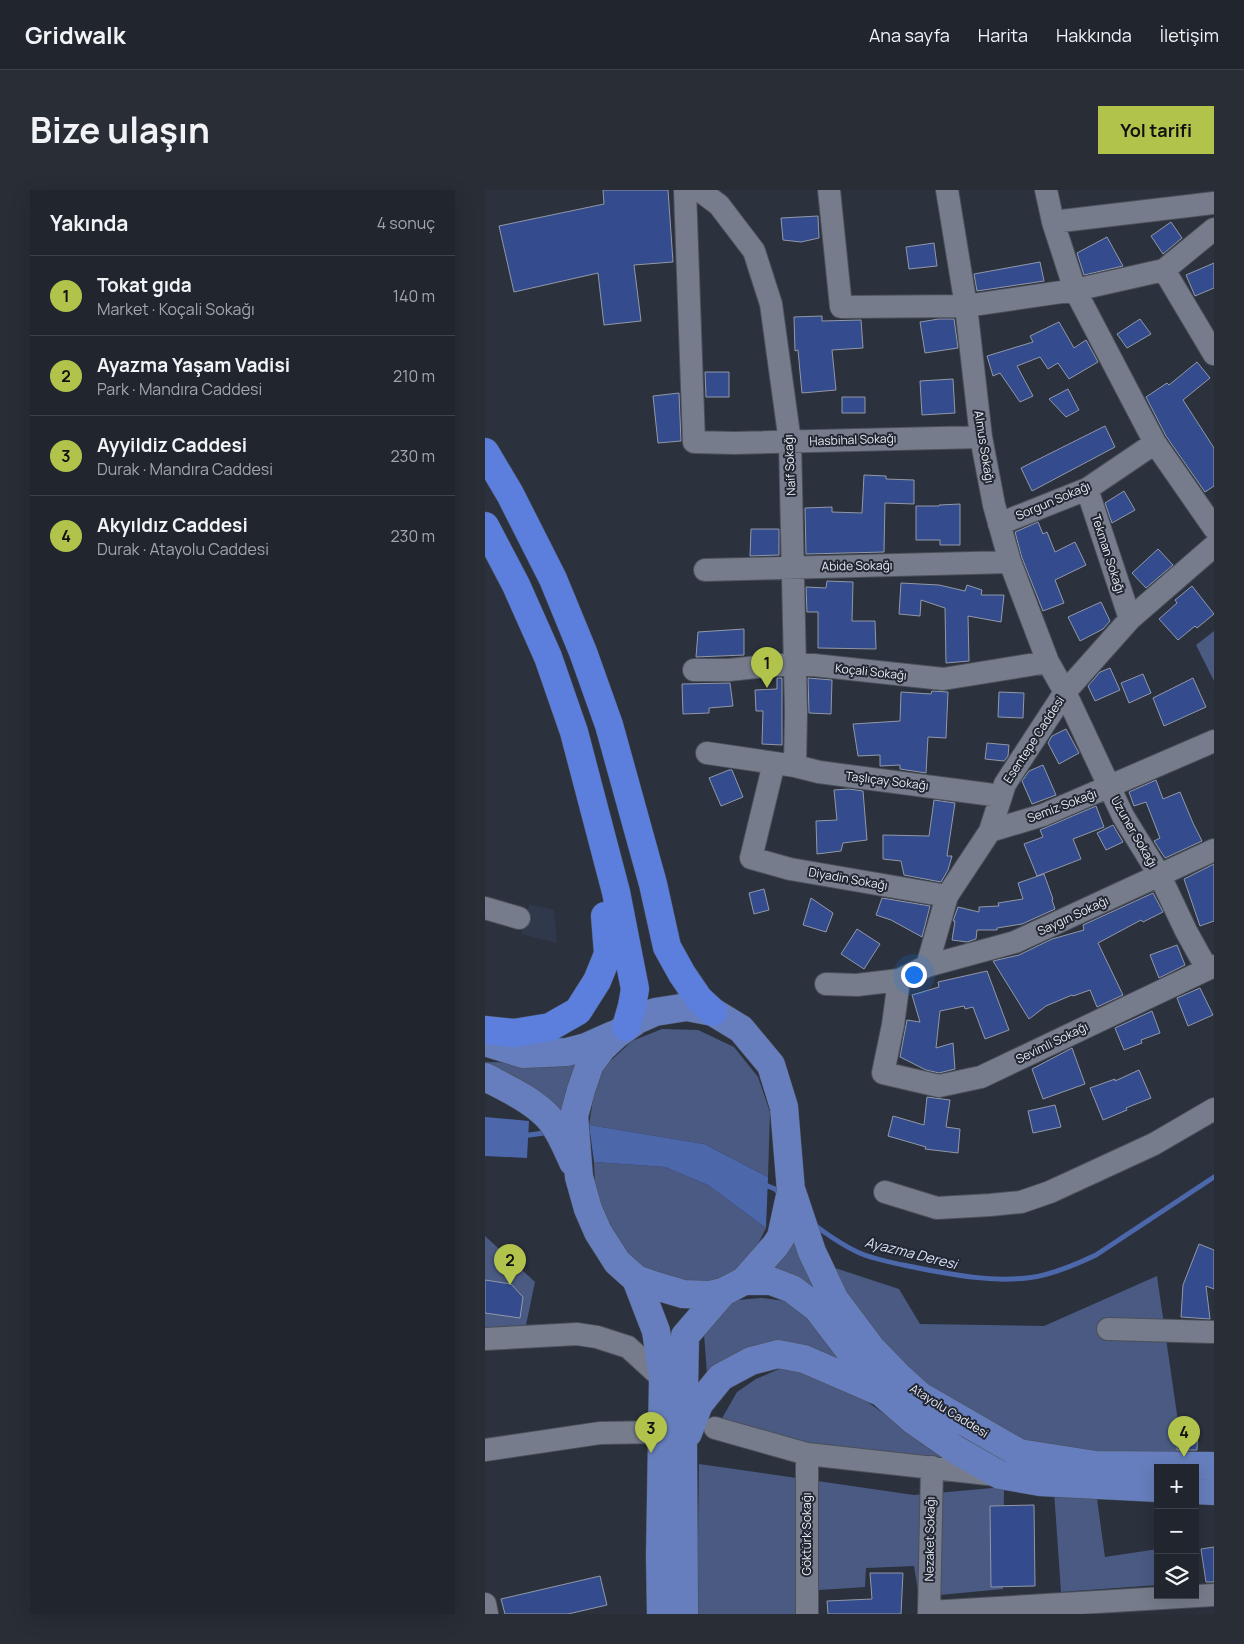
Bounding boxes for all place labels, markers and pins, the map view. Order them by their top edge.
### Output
pin: 1 [751,647,783,688]
pin: 2 [494,1244,526,1285]
pin: 3 [635,1412,667,1453]
pin: 4 [1168,1416,1200,1457]

